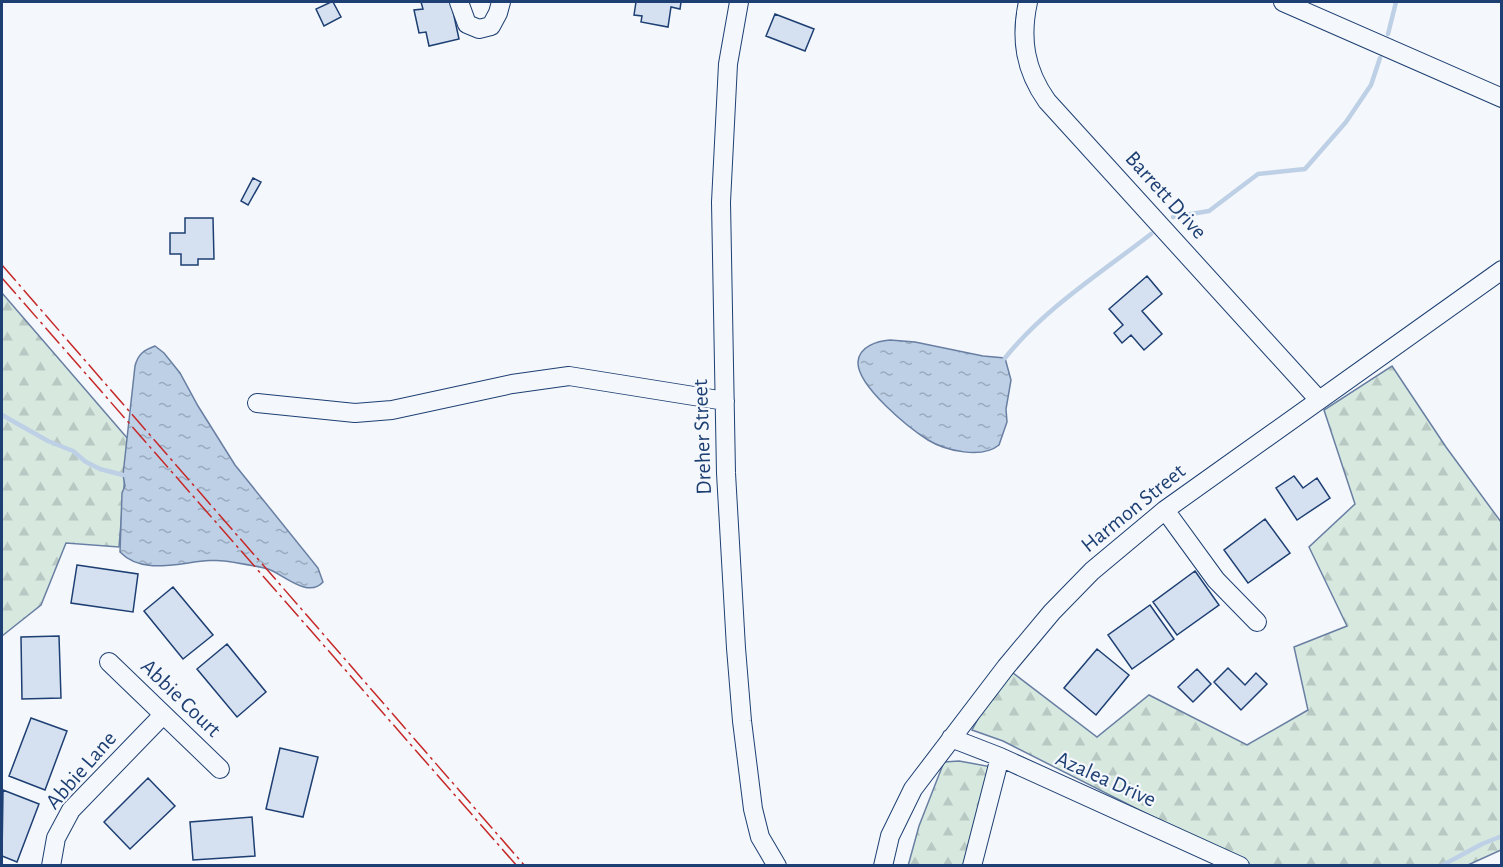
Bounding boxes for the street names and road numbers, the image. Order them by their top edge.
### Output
street label: Barrett Drive [1121,147,1211,243]
street label: Dreher Street [689,379,715,495]
street label: Harmon Street [1077,460,1189,556]
street label: Abbie Court [137,655,225,741]
street label: Abbie Lane [42,727,120,813]
street label: Azalea Drive [1053,747,1159,811]

